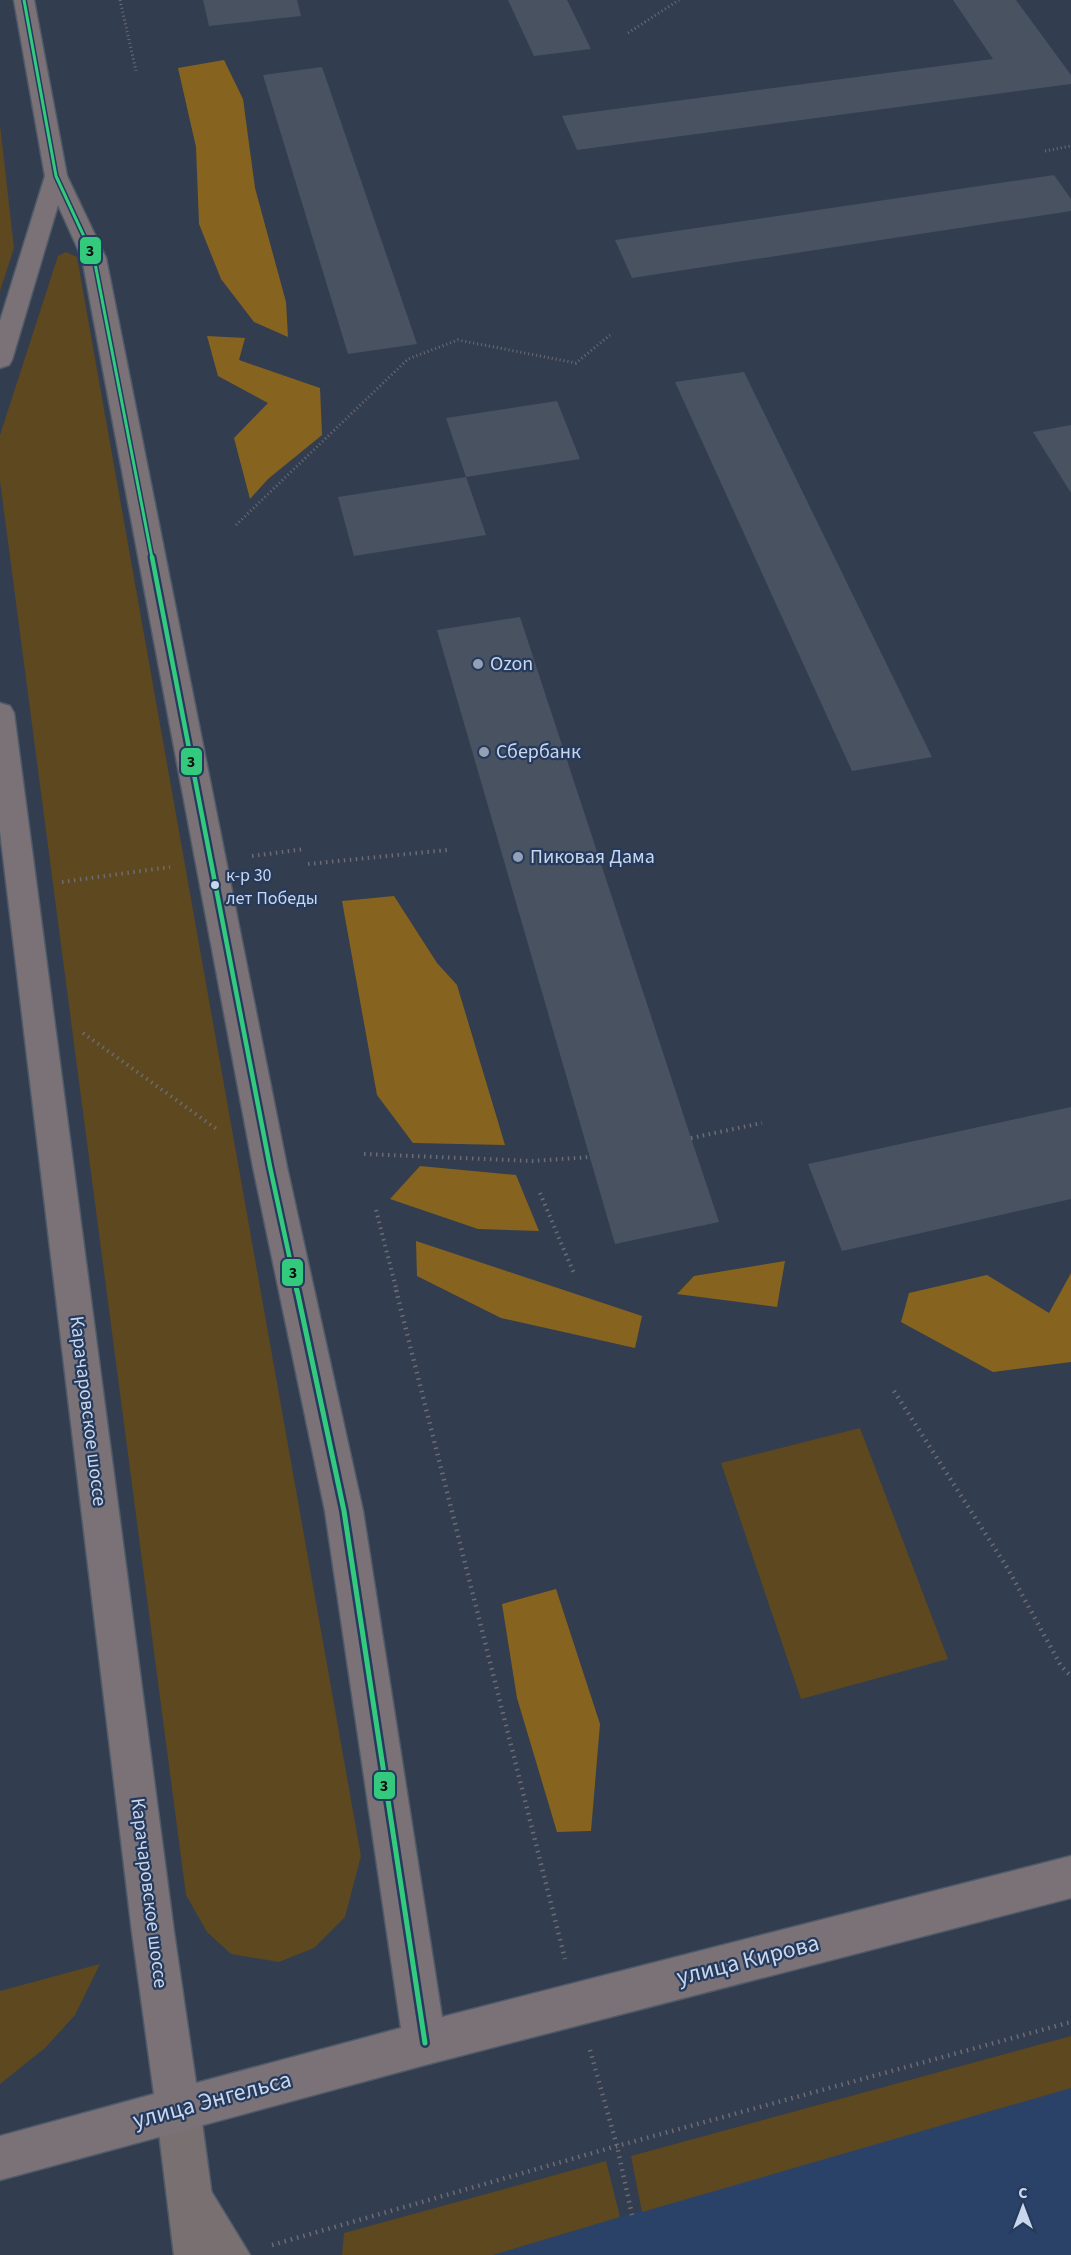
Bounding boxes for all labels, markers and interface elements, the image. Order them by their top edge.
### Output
line badge: 3 [79,236,102,265]
text: 3 [86,240,94,262]
place label: Ozon [490,650,533,678]
marker: Ozon [471,657,485,671]
place label: Сбербанк [496,738,581,766]
marker: Сбербанк [477,745,491,759]
line badge: 3 [180,747,203,776]
text: 3 [187,751,195,773]
place label: Пиковая Дама [530,843,655,871]
marker: Пиковая Дама [511,850,525,864]
place label: к-р 30 лет Победы [226,863,318,911]
marker: к-р 30 лет Победы [209,879,221,891]
line badge: 3 [281,1258,304,1287]
text: 3 [289,1262,297,1284]
street label: Карачаровское шоссе [62,1314,114,1508]
line badge: 3 [373,1771,396,1800]
text: 3 [380,1775,388,1797]
street label: Карачаровское шоссе [123,1796,175,1990]
street label: улица Кирова [673,1925,823,1995]
street label: улица Энгельса [129,2062,295,2138]
north arrow [993,2177,1053,2237]
text: С [1018,2182,1028,2204]

